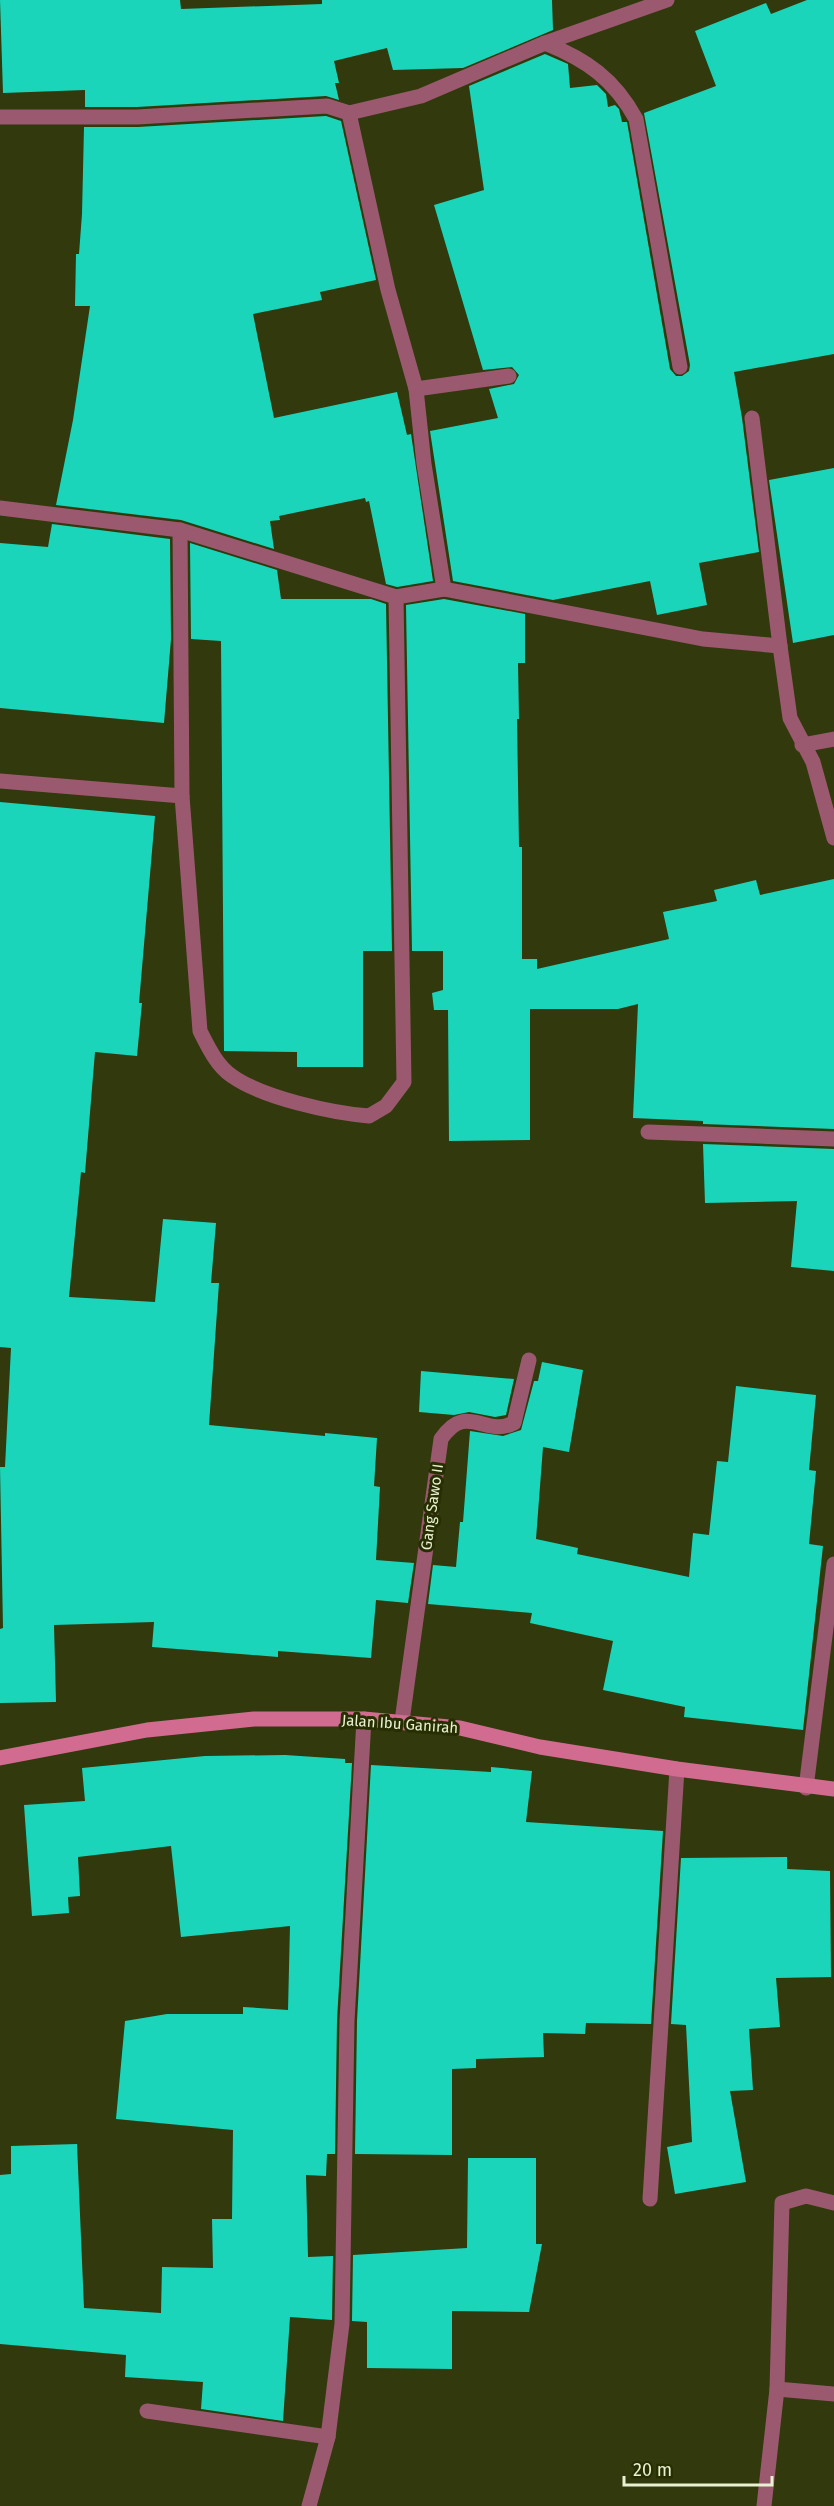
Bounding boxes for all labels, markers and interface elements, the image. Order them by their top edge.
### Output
street label: Gang Sawo II [417,1463,447,1551]
street label: Jalan Ibu Ganirah [341,1711,459,1737]
scale bar [624,2449,772,2487]
text: 20 m [633,2459,672,2481]

